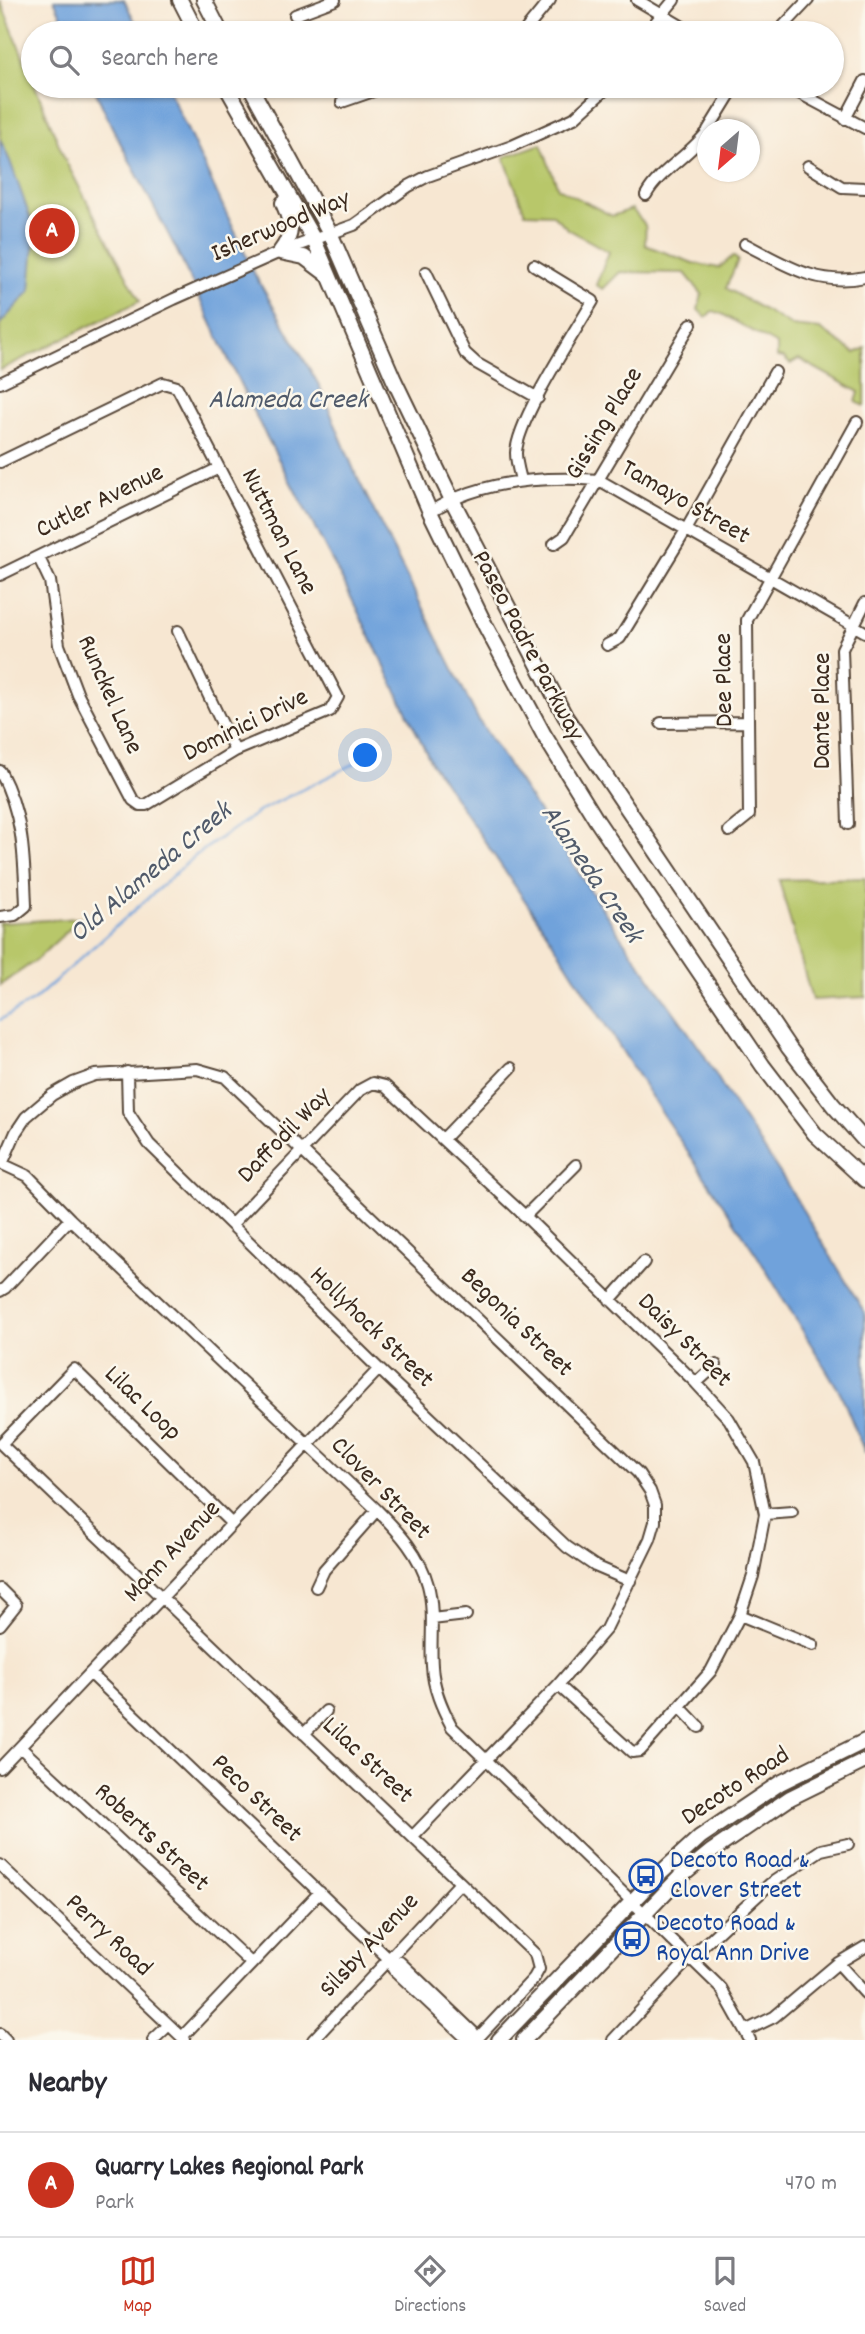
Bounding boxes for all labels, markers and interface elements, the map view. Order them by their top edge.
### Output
search box [21,21,844,98]
icon: search [45,41,83,79]
text: Search here [101,41,219,78]
north arrow [697,119,760,182]
street label: Isherwood Way [206,181,357,273]
pin: A [29,205,75,257]
street label: Gissing Place [557,360,653,488]
water label: Alameda Creek [208,382,370,422]
street label: Tamayo Street [613,451,757,555]
street label: Cutler Avenue [30,455,170,549]
street label: Nuttman Lane [230,462,326,602]
street label: Paseo Padre Parkway [461,544,593,748]
street label: Runckel Lane [66,630,152,760]
street label: Dee Place [706,633,744,727]
street label: Dante Place [805,653,842,769]
street label: Dominici Drive [177,680,315,772]
your location [348,738,382,772]
water label: Old Alameda Creek [62,792,244,954]
water label: Alameda Creek [529,798,653,954]
street label: Daffodil Way [229,1079,341,1193]
street label: Hollyhock Street [300,1259,442,1398]
street label: Begonia Street [451,1259,581,1387]
street label: Daisy Street [628,1285,740,1397]
street label: Lilac Loop [95,1357,189,1451]
street label: Clover Street [321,1429,439,1549]
street label: Mann Avenue [116,1492,230,1612]
street label: Lilac Street [313,1709,421,1813]
street label: Decoto Road [675,1738,797,1836]
street label: Peco Street [202,1746,310,1852]
street label: Roberts Street [85,1775,217,1902]
place label: Decoto Road & Clover Street [670,1843,810,1910]
bus stop icon: Decoto Road & Clover Street [627,1857,665,1895]
street label: Silsby Avenue [311,1885,429,2007]
street label: Perry Road [56,1886,160,1986]
place label: Decoto Road & Royal Ann Drive [656,1906,809,1973]
bus stop icon: Decoto Road & Royal Ann Drive [613,1920,651,1958]
text: Nearby [28,2064,106,2107]
text: Quarry Lakes Regional Park [95,2150,364,2187]
text: A [45,2168,57,2201]
text: 470 m [785,2168,837,2201]
text: Park [95,2187,134,2220]
tab: Map [119,2252,157,2321]
tab: Directions [394,2252,466,2321]
tab: Saved [704,2252,746,2321]

